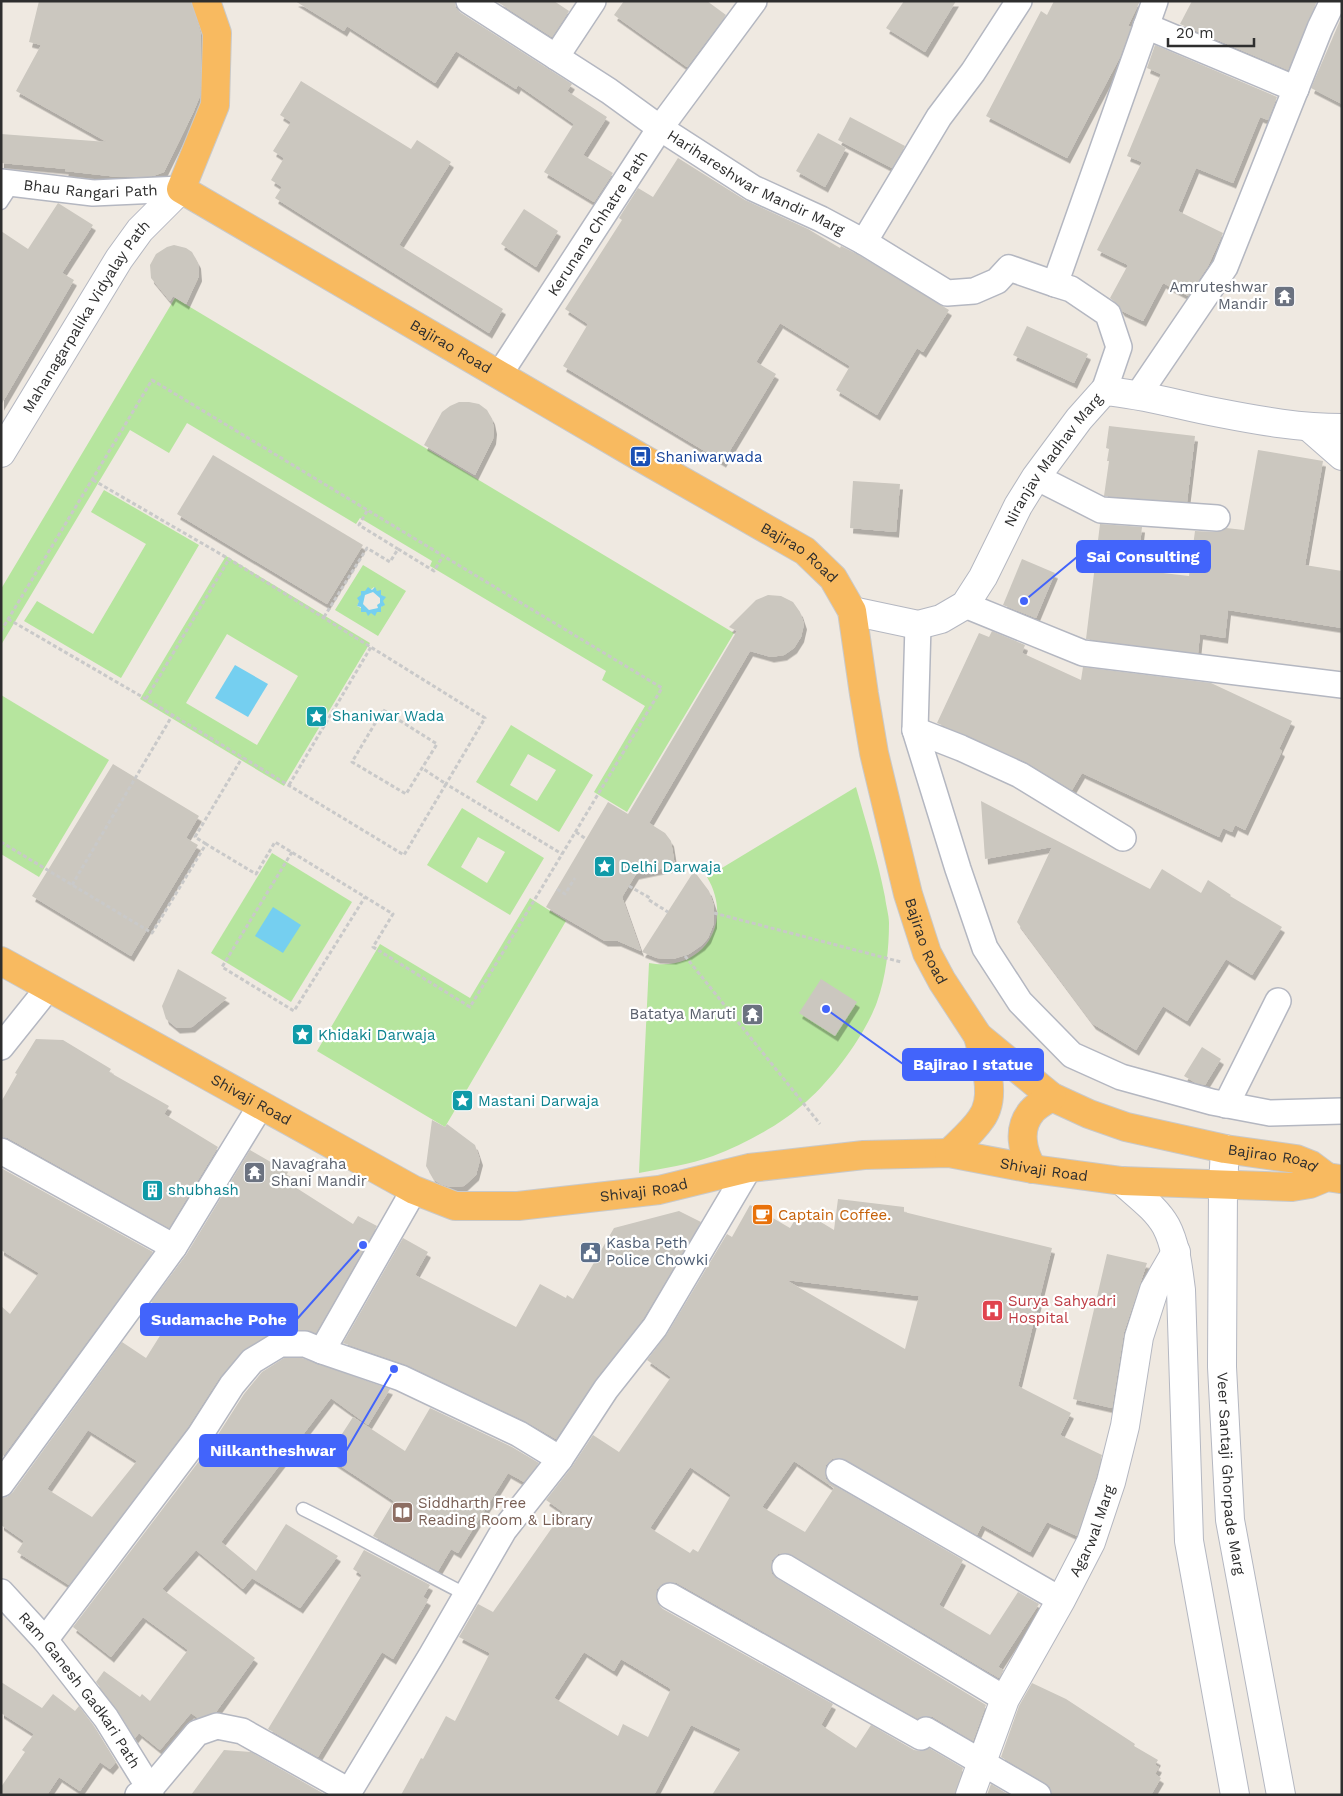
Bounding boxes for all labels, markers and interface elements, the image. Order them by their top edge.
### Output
scale bar [1168,15,1254,47]
text: 20 m [1176,24,1214,42]
street label: Harihareshwar Mandir Marg [664,126,848,239]
street label: Kerunana Chhatre Path [544,147,652,299]
street label: Bhau Rangari Path [23,176,158,202]
street label: Mahanagarpalika Vidyalay Path [19,216,154,416]
place label: Amruteshwar Mandir [1169,278,1268,313]
temple icon: Amruteshwar Mandir [1272,284,1296,308]
street label: Bajirao Road [407,316,495,377]
street label: Niranjav Madhav Marg [1000,390,1106,530]
bus stop icon: Shaniwarwada [628,445,652,469]
place label: Shaniwarwada [656,448,763,466]
street label: Bajirao Road [757,519,841,587]
callout: Sai Consulting [1077,541,1210,572]
text: Sai Consulting [1086,547,1200,566]
place icon: Shaniwar Wada [304,704,328,728]
place label: Shaniwar Wada [332,707,445,725]
place icon: Delhi Darwaja [592,855,616,879]
place label: Delhi Darwaja [620,858,722,876]
street label: Bajirao Road [901,896,951,987]
temple icon: Batatya Maruti [740,1002,764,1026]
place label: Batatya Maruti [630,1005,736,1023]
place icon: Khidaki Darwaja [290,1023,314,1047]
place label: Khidaki Darwaja [318,1026,436,1044]
callout: Bajirao I statue [903,1049,1043,1080]
text: Bajirao I statue [913,1055,1033,1074]
street label: Shivaji Road [208,1070,294,1129]
place icon: Mastani Darwaja [450,1089,474,1113]
place label: Mastani Darwaja [478,1092,600,1110]
street label: Bajirao Road [1227,1140,1322,1176]
street label: Shivaji Road [998,1154,1089,1185]
place label: Navagraha Shani Mandir [271,1155,367,1190]
temple icon: Navagraha Shani Mandir [243,1161,267,1185]
street label: Shivaji Road [599,1174,690,1206]
building icon: shubhash [140,1178,164,1202]
place label: shubhash [168,1181,239,1199]
cafe icon: Captain Coffee. [750,1203,774,1227]
place label: Captain Coffee. [778,1206,891,1224]
place label: Kasba Peth Police Chowki [606,1234,708,1269]
public building icon: Kasba Peth Police Chowki [578,1240,602,1264]
place label: Surya Sahyadri Hospital [1008,1292,1116,1327]
hospital icon: Surya Sahyadri Hospital [980,1298,1004,1322]
callout: Sudamache Pohe [141,1304,297,1335]
text: Sudamache Pohe [151,1310,287,1329]
street label: Veer Santaji Ghorpade Marg [1213,1372,1249,1576]
callout: Nilkantheshwar [200,1435,346,1466]
text: Nilkantheshwar [210,1441,336,1460]
street label: Agarwal Marg [1066,1483,1118,1580]
place label: Siddharth Free Reading Room & Library [418,1494,593,1529]
library icon: Siddharth Free Reading Room & Library [390,1500,414,1524]
street label: Ram Ganesh Gadkari Path [15,1608,144,1772]

